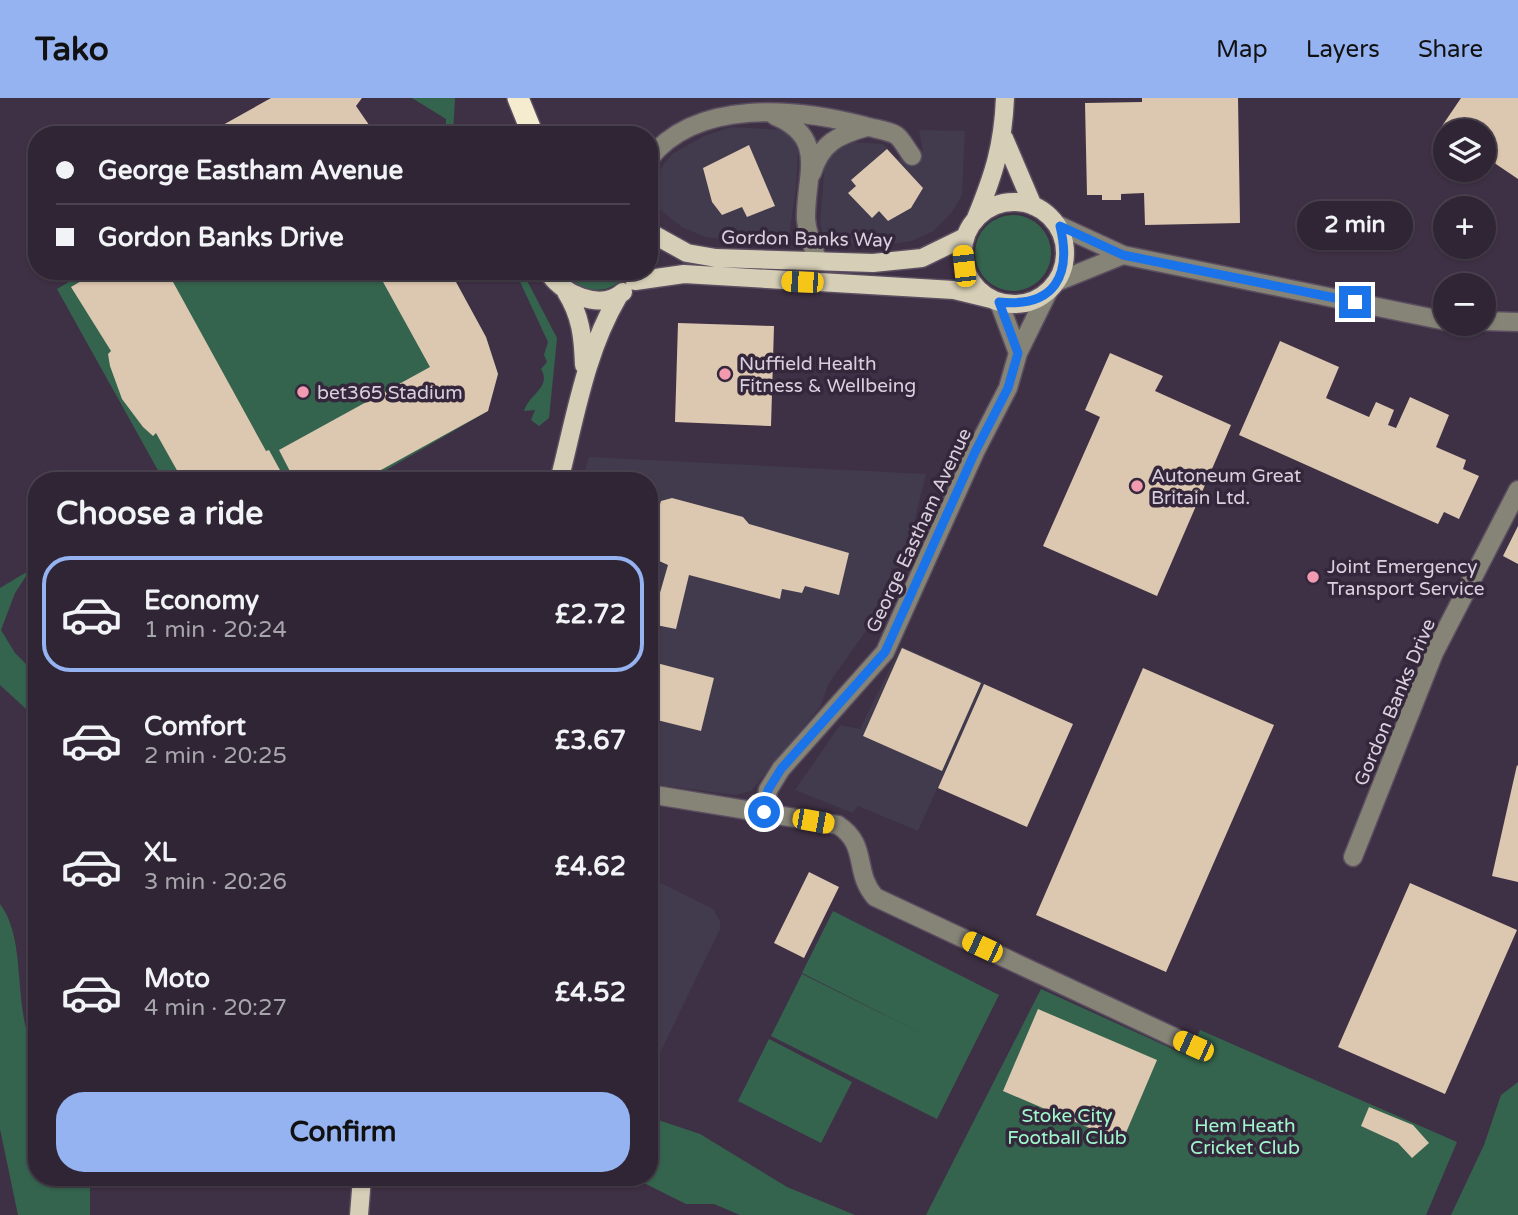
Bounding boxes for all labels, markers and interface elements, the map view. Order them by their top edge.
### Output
text: Tako [35,30,109,69]
text: Map [1216,35,1268,64]
text: Layers [1306,35,1380,64]
text: Share [1418,35,1483,64]
map controls [1433,119,1496,336]
button: layers [1433,119,1496,182]
text: George Eastham Avenue [98,155,403,186]
button: + [1433,196,1496,259]
callout: 2 min [1297,200,1413,250]
text: 2 min [1324,211,1386,239]
text: Gordon Banks Drive [98,222,344,253]
street label: Gordon Banks Way [721,227,893,251]
car [952,244,977,288]
car [781,271,824,293]
button: − [1433,273,1496,336]
route end [1339,286,1371,318]
place label: Nuffield Health Fitness & Wellbeing [739,353,916,397]
marker: Nuffield Health Fitness & Wellbeing [717,366,733,382]
place label: bet365 Stadium [317,382,463,404]
marker: bet365 Stadium [295,384,311,400]
street label: George Eastham Avenue [862,425,976,636]
place label: Autoneum Great Britain Ltd. [1151,465,1301,509]
marker: Autoneum Great Britain Ltd. [1129,478,1145,494]
text: Choose a ride [56,495,263,533]
place label: Joint Emergency Transport Service [1327,556,1484,600]
marker: Joint Emergency Transport Service [1305,569,1321,585]
icon: car [60,583,123,646]
text: Economy [144,585,259,616]
text: £2.72 [555,599,626,630]
street label: Gordon Banks Drive [1350,615,1440,789]
text: 1 min · 20:24 [144,616,287,644]
icon: car [60,709,123,772]
text: Comfort [144,711,246,742]
text: £3.67 [555,725,626,756]
text: 2 min · 20:25 [144,742,287,770]
route start [748,796,780,828]
car [791,807,836,835]
icon: car [60,835,123,898]
text: XL [144,837,176,868]
text: £4.62 [555,851,626,882]
text: 3 min · 20:26 [144,868,287,896]
car [959,929,1006,965]
icon: car [60,961,123,1024]
text: Moto [144,963,210,994]
text: £4.52 [555,977,626,1008]
text: 4 min · 20:27 [144,994,287,1022]
car [1170,1028,1217,1064]
button: Confirm [56,1092,630,1172]
park label: Stoke City Football Club [1007,1105,1127,1149]
park label: Hem Heath Cricket Club [1190,1115,1300,1159]

